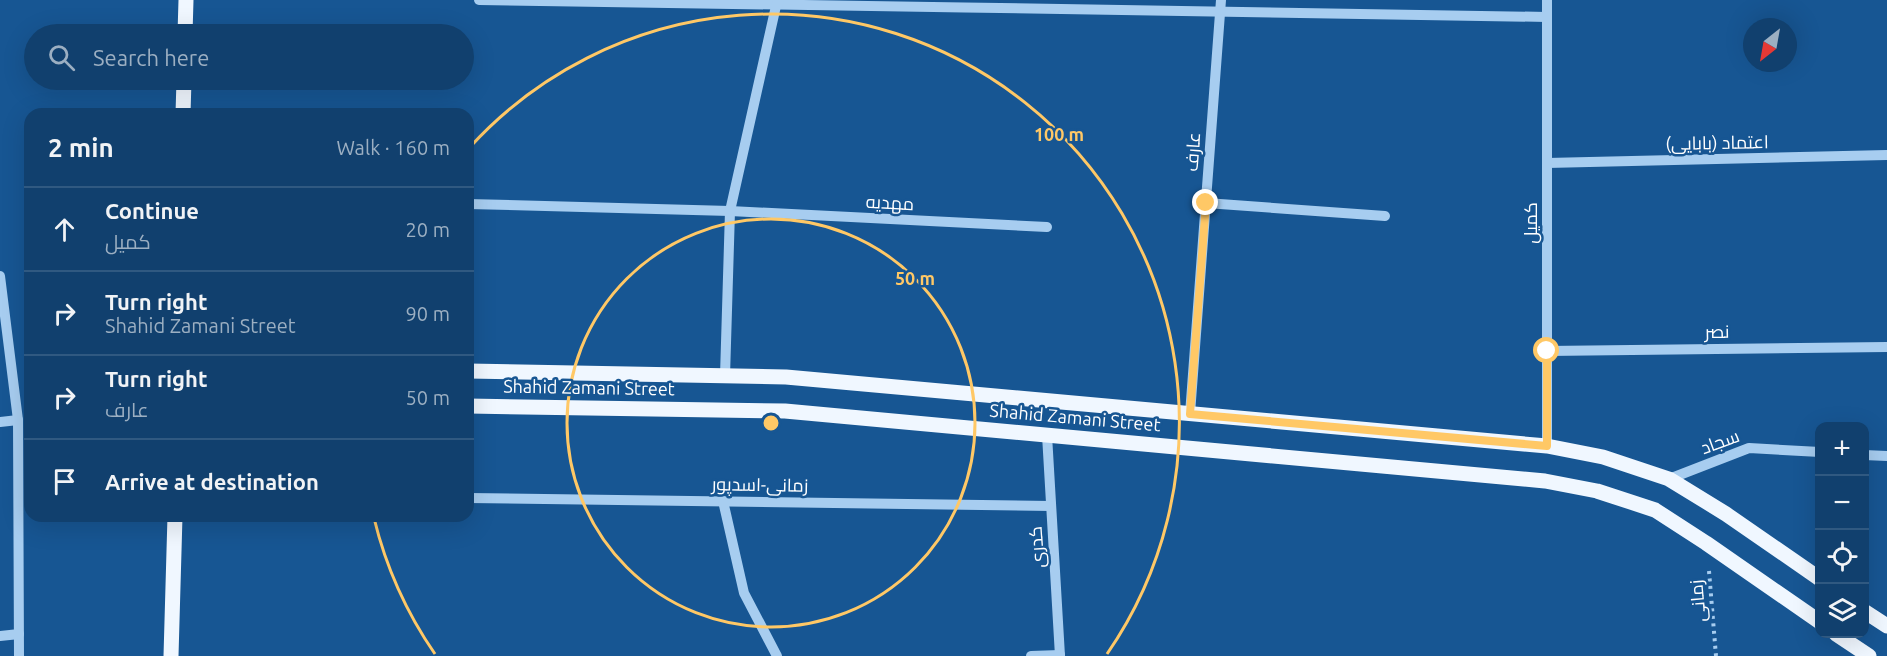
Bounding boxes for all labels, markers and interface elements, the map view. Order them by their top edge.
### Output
north arrow [1743,18,1797,72]
search box [24,24,474,90]
icon: search [45,41,78,74]
text: Search here [93,45,209,70]
text: 100 m [1034,124,1084,144]
street label: اعتماد (بابایی) [1665,131,1769,155]
street label: عارف [1181,132,1205,172]
text: 2 min [48,133,114,162]
text: Walk · 160 m [337,136,450,159]
route end [1192,189,1218,215]
street label: مهدیه [865,191,915,215]
text: Continue [105,198,199,223]
street label: کمیل [1520,202,1542,244]
icon: ahead [48,213,81,246]
text: 20 m [406,218,450,241]
text: کمیل [105,230,151,253]
text: 50 m [895,268,935,288]
text: Turn right [105,289,207,314]
icon: right [48,297,81,330]
text: 90 m [406,302,450,325]
text: Shahid Zamani Street [105,314,296,337]
street label: نصر [1703,321,1730,343]
route start [1533,337,1559,363]
text: Turn right [105,366,207,391]
street label: Shahid Zamani Street [503,376,675,398]
icon: right [48,381,81,414]
text: 50 m [406,386,450,409]
text: عارف [105,398,149,421]
street label: Shahid Zamani Street [989,400,1161,434]
centre of rings [761,413,781,433]
map controls [1815,422,1869,638]
button: + [1815,422,1869,476]
street label: سجاد [1698,425,1742,457]
icon: arrive [48,465,81,498]
text: Arrive at destination [105,469,319,494]
street label: زمانی-اسدپور [710,473,809,498]
button: − [1815,476,1869,530]
street label: کدری [1025,525,1049,569]
button: locate [1815,530,1869,584]
street label: زمانی [1685,579,1711,623]
button: layers [1815,584,1869,638]

